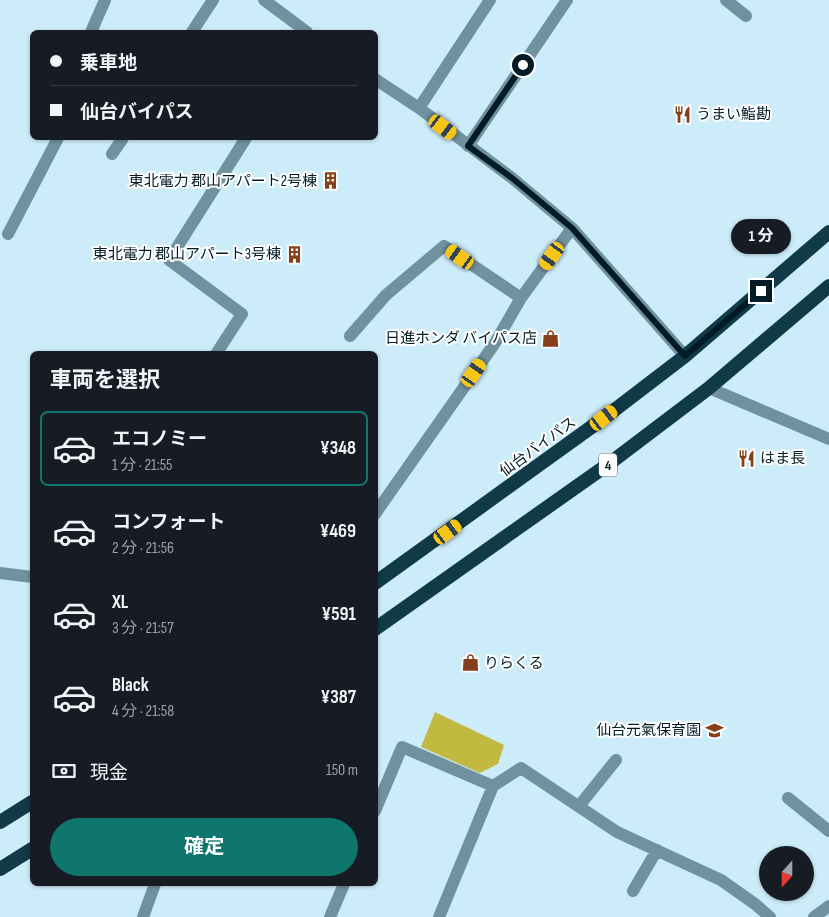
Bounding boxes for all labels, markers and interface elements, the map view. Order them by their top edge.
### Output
text: 乗車地 [80,52,137,75]
route start [512,54,534,76]
text: 仙台バイパス [80,101,194,124]
restaurant icon: うまい鮨勘 [672,104,692,124]
place label: うまい鮨勘 [696,105,771,124]
car [426,112,459,142]
building icon: 東北電力 郡山アパート2号棟 [321,171,341,191]
place label: 東北電力 郡山アパート2号棟 [129,172,317,191]
callout: 1 分 [731,218,791,254]
text: 1 分 [749,227,773,246]
car [537,239,566,273]
car [443,242,476,272]
building icon: 東北電力 郡山アパート3号棟 [285,244,305,264]
place label: 東北電力 郡山アパート3号棟 [93,245,281,264]
route end [750,280,772,302]
shop icon: 日進ホンダ バイパス店 [541,328,561,348]
place label: 日進ホンダ バイパス店 [385,329,537,348]
car [459,356,488,390]
text: 車両を選択 [50,367,160,394]
car [587,403,620,433]
street label: 仙台バイパス [496,413,580,481]
icon: car [52,426,97,471]
text: エコノミー [112,428,207,451]
text: ¥348 [320,437,356,460]
restaurant icon: はま長 [736,448,756,468]
place label: はま長 [760,449,805,468]
road number: 4 [599,454,617,476]
text: 1 分 · 21:55 [112,456,173,475]
icon: car [52,509,97,554]
text: コンフォート [112,511,225,534]
car [431,517,464,547]
text: ¥469 [320,520,356,543]
text: 2 分 · 21:56 [112,539,174,558]
text: XL [112,591,128,614]
icon: car [52,592,97,637]
text: ¥591 [321,603,356,626]
text: 3 分 · 21:57 [112,619,174,638]
shop icon: りらくる [460,653,480,673]
place label: りらくる [484,654,544,673]
text: Black [112,674,149,697]
icon: car [52,675,97,720]
text: ¥387 [321,686,356,709]
text: 4 分 · 21:58 [112,702,174,721]
school or university icon: 仙台元氣保育園 [705,720,725,740]
place label: 仙台元氣保育園 [596,721,701,740]
icon: cash [50,757,78,785]
text: 150 m [326,761,358,780]
text: 現金 [90,762,128,785]
button: 確定 [50,818,358,876]
north arrow [759,846,814,901]
map controls [759,846,814,901]

